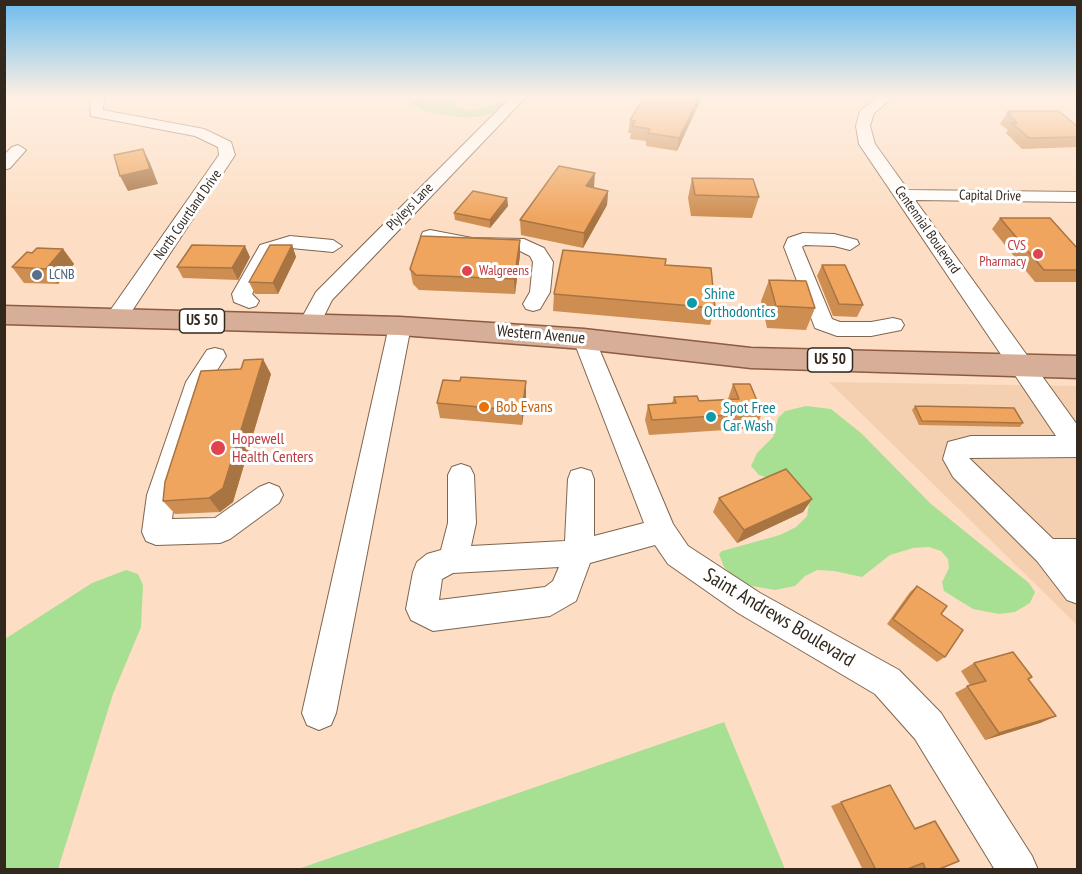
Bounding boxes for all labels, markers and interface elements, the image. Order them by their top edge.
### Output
street label: North Courtland Drive [151,167,225,263]
street label: Plyleys Lane [383,180,437,234]
street label: Centennial Boulevard [891,183,963,277]
street label: Capital Drive [959,187,1021,205]
place label: CVS Pharmacy [979,238,1026,270]
marker: CVS Pharmacy [1031,247,1045,261]
place label: Walgreens [479,263,529,279]
marker: Walgreens [460,264,474,278]
place label: LCNB [49,267,75,283]
marker: LCNB [30,268,44,282]
place label: Shine Orthodontics [704,284,776,322]
marker: Shine Orthodontics [685,296,699,310]
road number: US 50 [180,309,224,333]
street label: Western Avenue [496,322,586,348]
road number: US 50 [808,348,852,372]
place label: Bob Evans [496,397,553,417]
place label: Spot Free Car Wash [723,398,776,436]
marker: Bob Evans [477,400,491,414]
marker: Spot Free Car Wash [704,410,718,424]
place label: Hopewell Health Centers [232,429,313,467]
marker: Hopewell Health Centers [209,439,227,457]
street label: Saint Andrews Boulevard [699,563,859,673]

